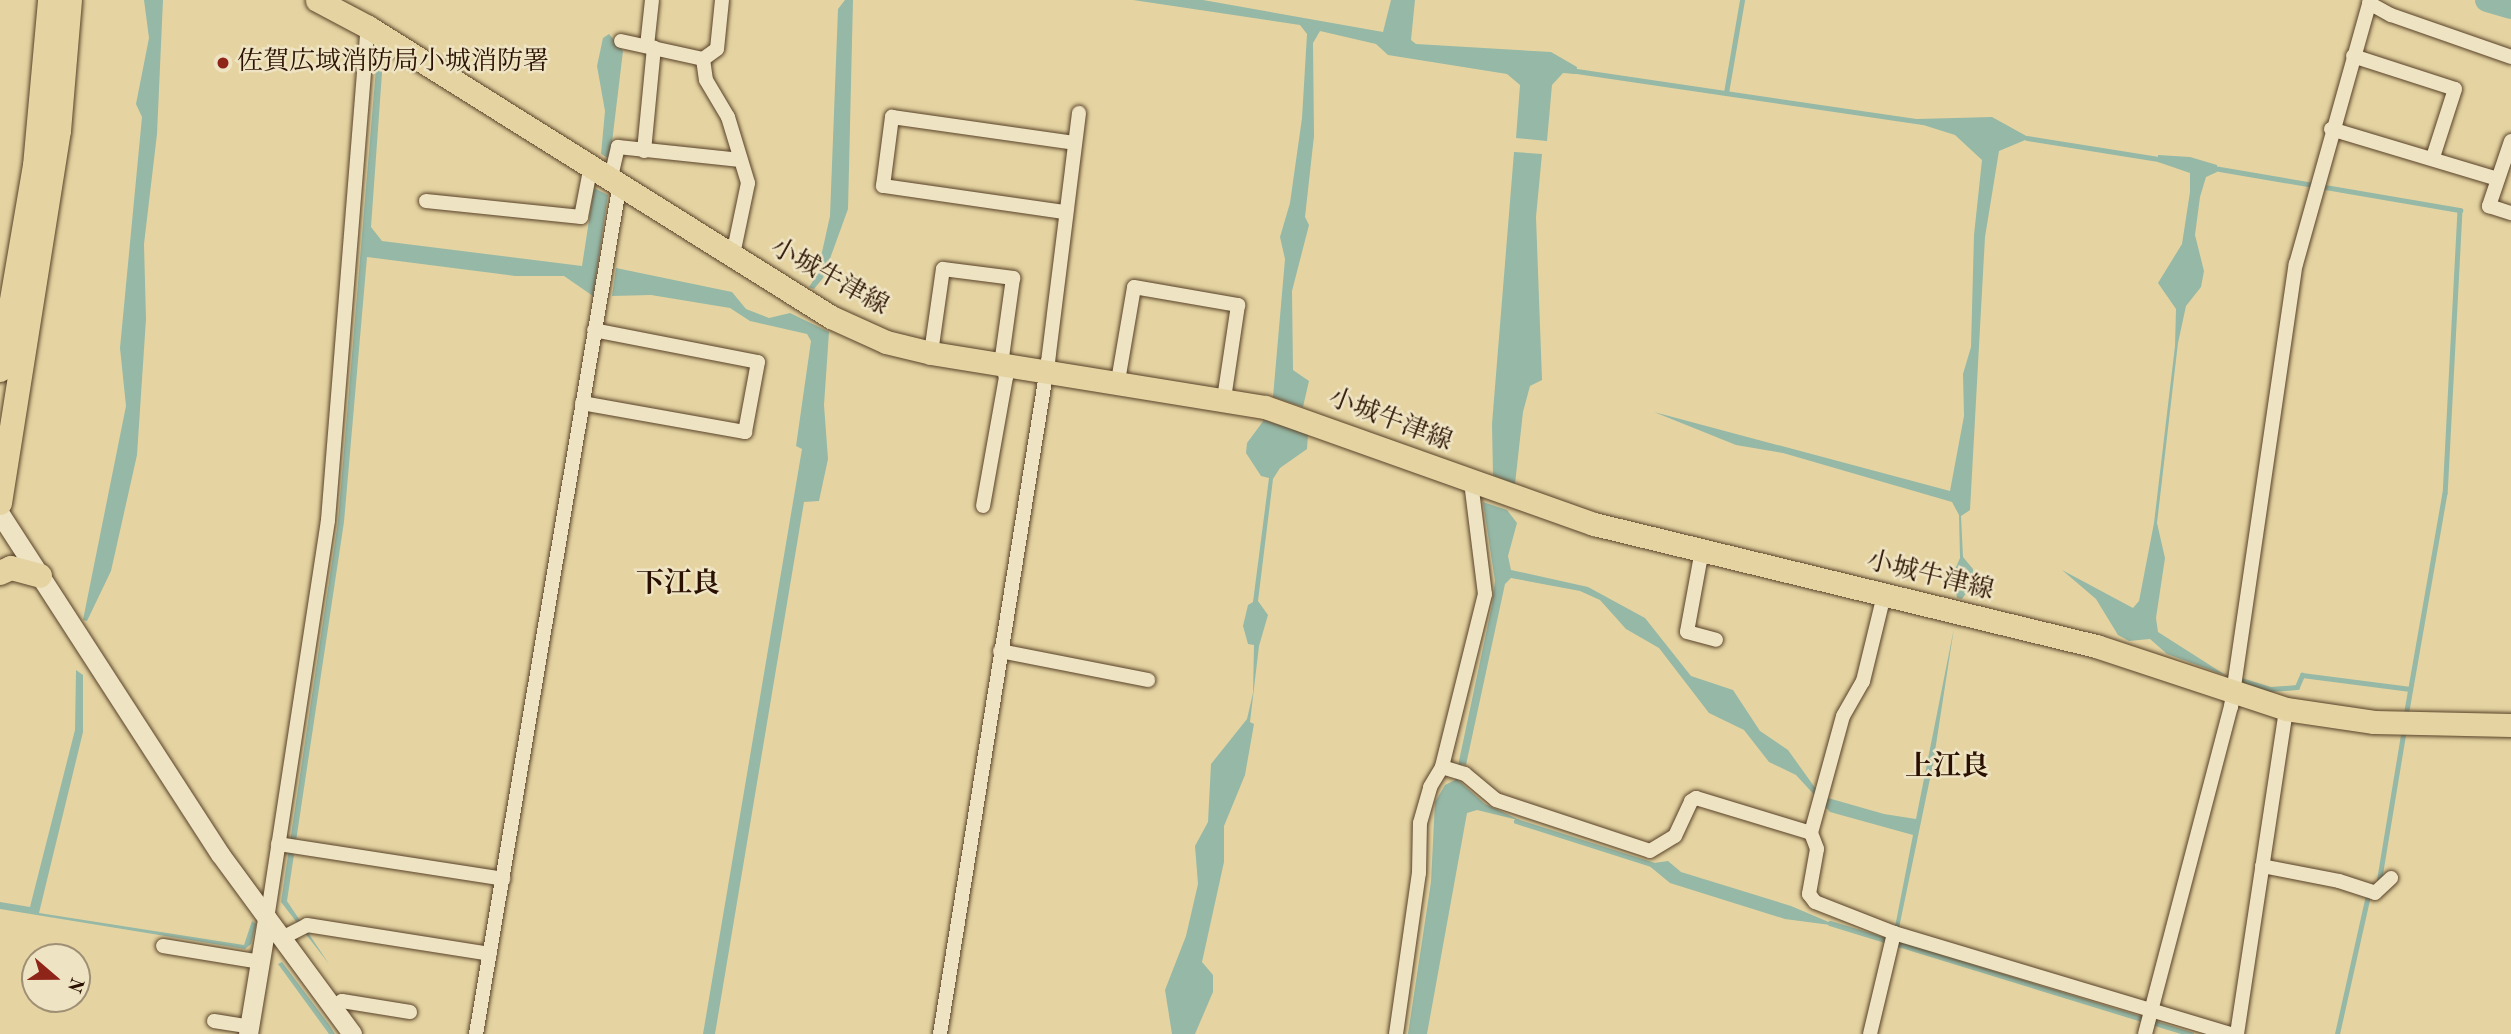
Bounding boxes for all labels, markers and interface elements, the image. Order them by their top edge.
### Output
place label: 佐賀広域消防局小城消防署 [237,47,549,79]
marker: 佐賀広域消防局小城消防署 [215,55,231,71]
street label: 小城牛津線 [765,233,893,323]
street label: 小城牛津線 [1324,383,1456,459]
street label: 小城牛津線 [1863,546,1997,608]
district label: 下江良 [636,568,720,602]
district label: 上江良 [1905,751,1989,785]
north arrow [21,943,91,1013]
text: N [63,975,86,995]

